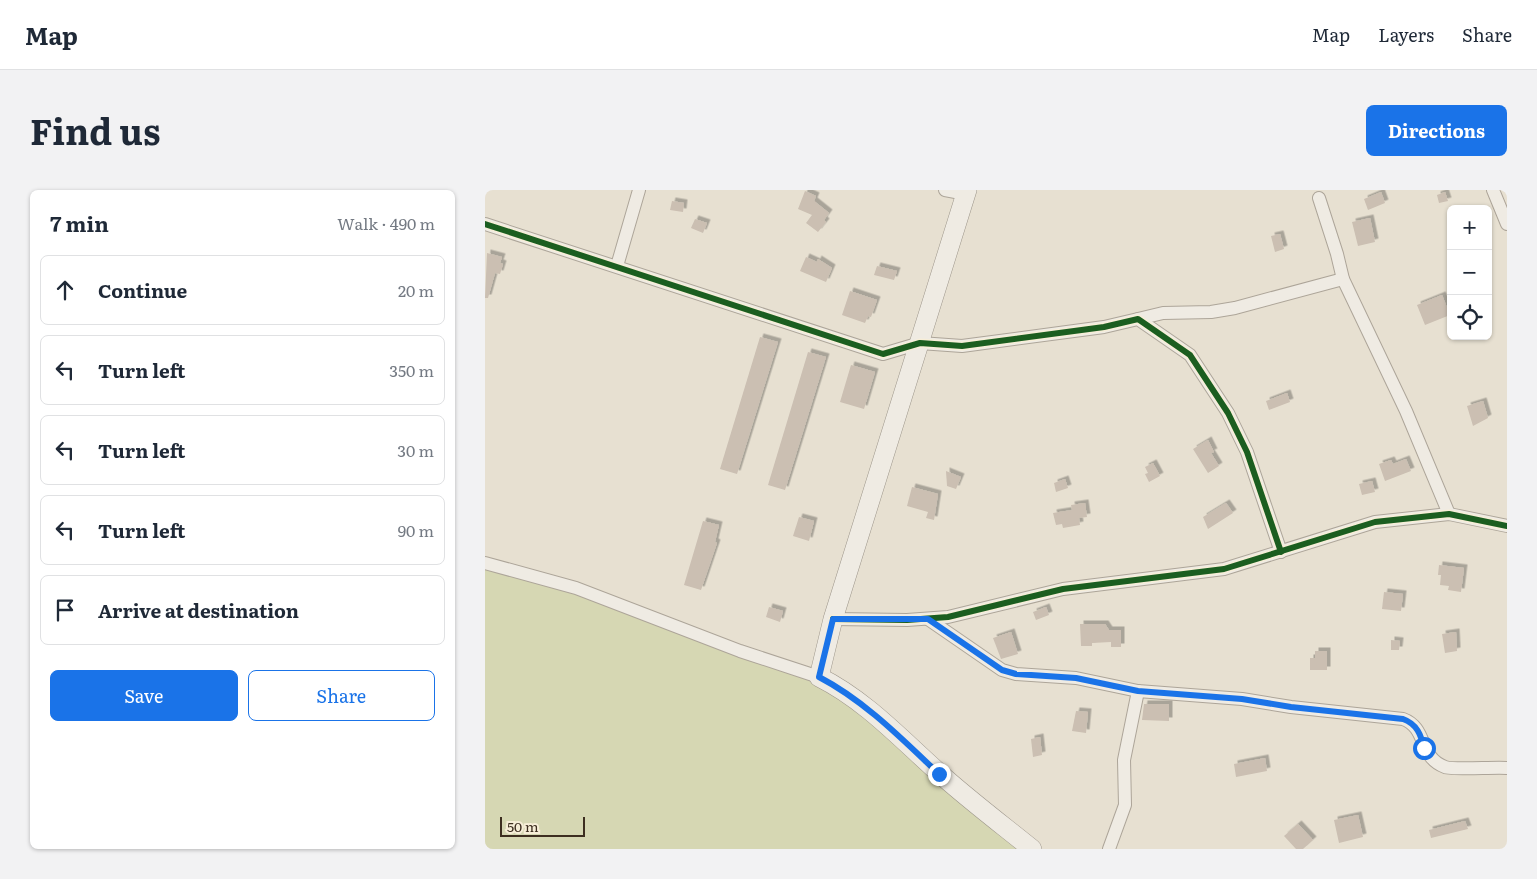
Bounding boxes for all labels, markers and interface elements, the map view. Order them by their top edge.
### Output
text: Map [25,17,78,52]
text: Map [1312,21,1350,48]
text: Layers [1378,21,1434,48]
text: Share [1462,21,1512,48]
text: Find us [30,104,160,156]
button: Directions [1366,105,1507,156]
map controls [1447,205,1492,340]
button: + [1447,205,1492,250]
text: 7 min [50,207,109,238]
text: Walk · 490 m [337,211,435,235]
button: − [1447,250,1492,295]
icon: ahead [51,276,79,304]
text: Continue [98,276,187,304]
text: 20 m [398,278,434,302]
button: locate [1447,295,1492,340]
icon: left [51,356,79,384]
text: Turn left [98,356,185,384]
text: 350 m [389,358,434,382]
icon: left [51,436,79,464]
text: Turn left [98,436,185,464]
text: 30 m [397,438,434,462]
icon: left [51,516,79,544]
text: Turn left [98,516,185,544]
text: 90 m [398,518,434,542]
icon: arrive [51,596,79,624]
text: Arrive at destination [98,596,299,624]
button: Save [50,670,238,721]
button: Share [248,670,435,721]
route start [1413,737,1436,760]
route end [928,763,951,786]
scale bar [500,814,585,837]
text: 50 m [507,816,539,836]

